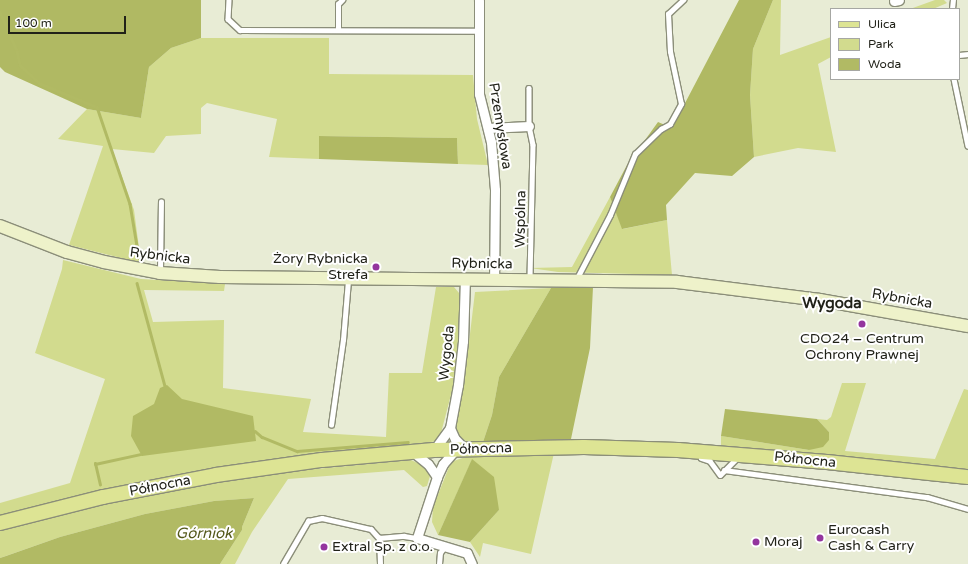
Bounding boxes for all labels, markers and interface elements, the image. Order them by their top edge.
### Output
scale bar [10,8,128,34]
legend [830,8,960,80]
text: 100 m [15,16,52,30]
text: Ulica [868,17,896,31]
text: Park [868,37,894,51]
text: Woda [868,57,901,71]
street label: Przemysłowa [485,82,515,170]
street label: Wspólna [512,190,530,248]
street label: Rybnicka [129,244,191,268]
place label: Żory Rybnicka Strefa [273,251,368,284]
street label: Rybnicka [451,255,513,273]
marker: Żory Rybnicka Strefa [371,262,381,272]
street label: Rybnicka [870,285,934,313]
district label: Wygoda [802,295,862,313]
marker: CDO24 – Centrum Ochrony Prawnej [857,319,867,329]
street label: Wygoda [436,325,458,381]
place label: CDO24 – Centrum Ochrony Prawnej [800,331,924,364]
street label: Północna [450,440,512,458]
street label: Północna [773,448,837,472]
street label: Północna [128,472,192,500]
place label: Eurocash Cash & Carry [828,522,914,554]
water label: Górniok [176,525,232,543]
marker: Eurocash Cash & Carry [815,533,825,543]
place label: Moraj [764,534,803,550]
marker: Moraj [751,537,761,547]
place label: Extral Sp. z o.o. [332,539,433,555]
marker: Extral Sp. z o.o. [319,542,329,552]

